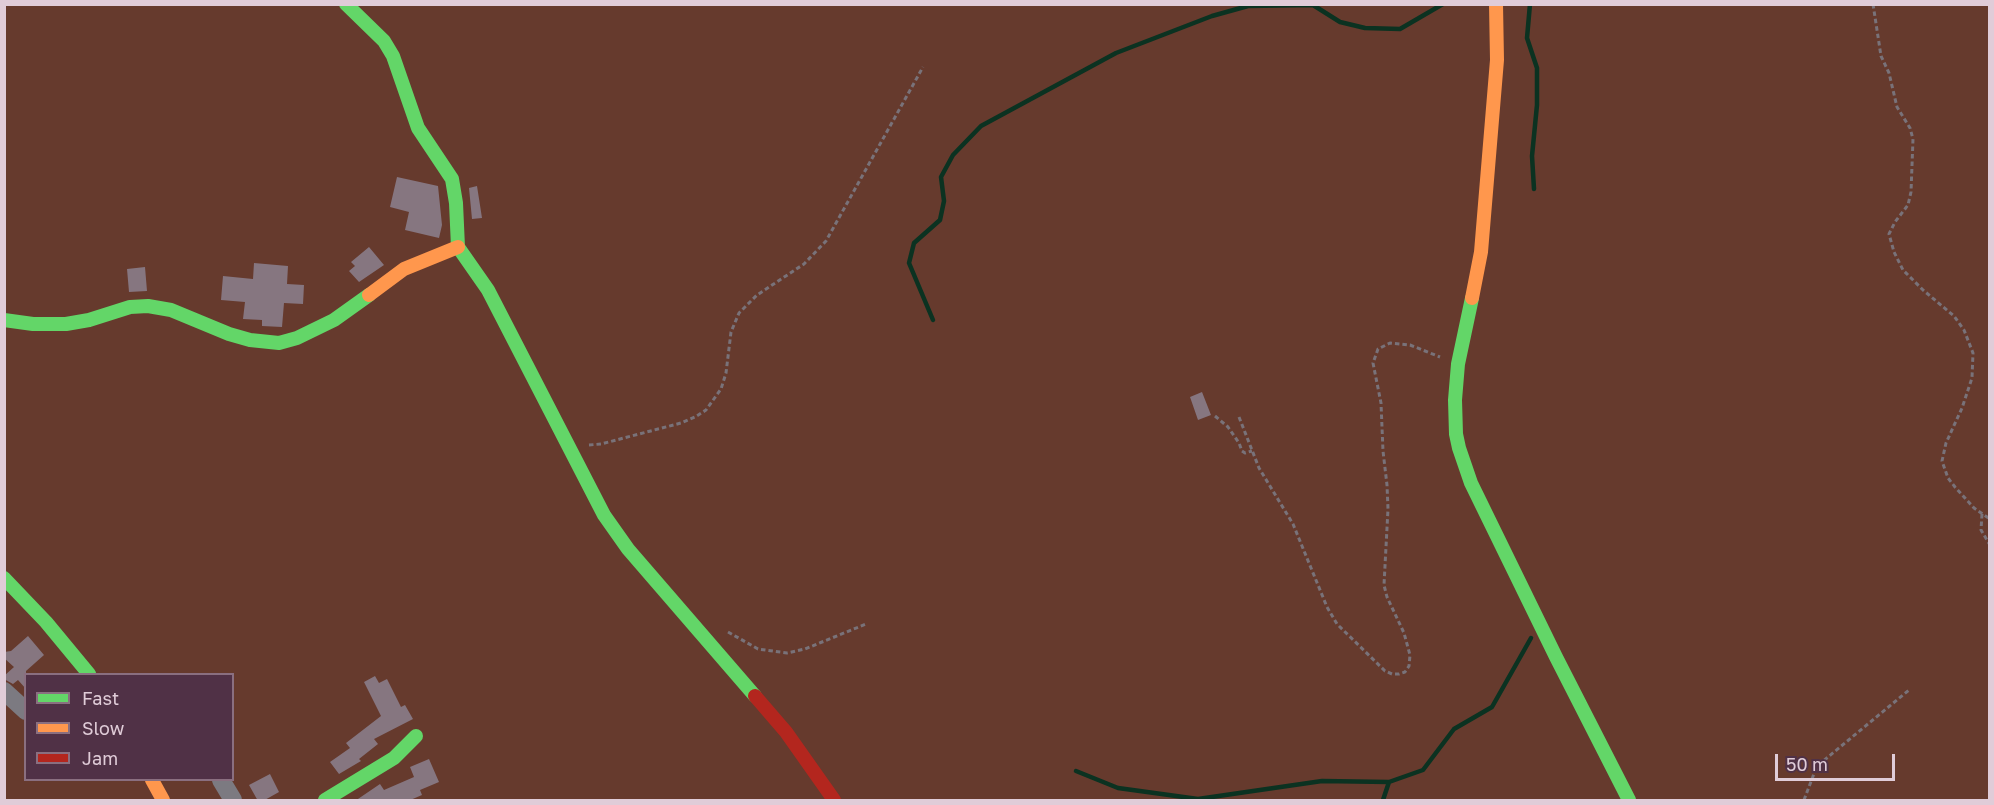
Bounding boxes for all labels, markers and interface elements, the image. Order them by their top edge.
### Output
legend [24,673,234,781]
text: Fast [82,687,119,709]
text: Slow [82,717,124,739]
scale bar [1778,742,1898,780]
text: Jam [82,747,118,769]
text: 50 m [1786,753,1828,775]

